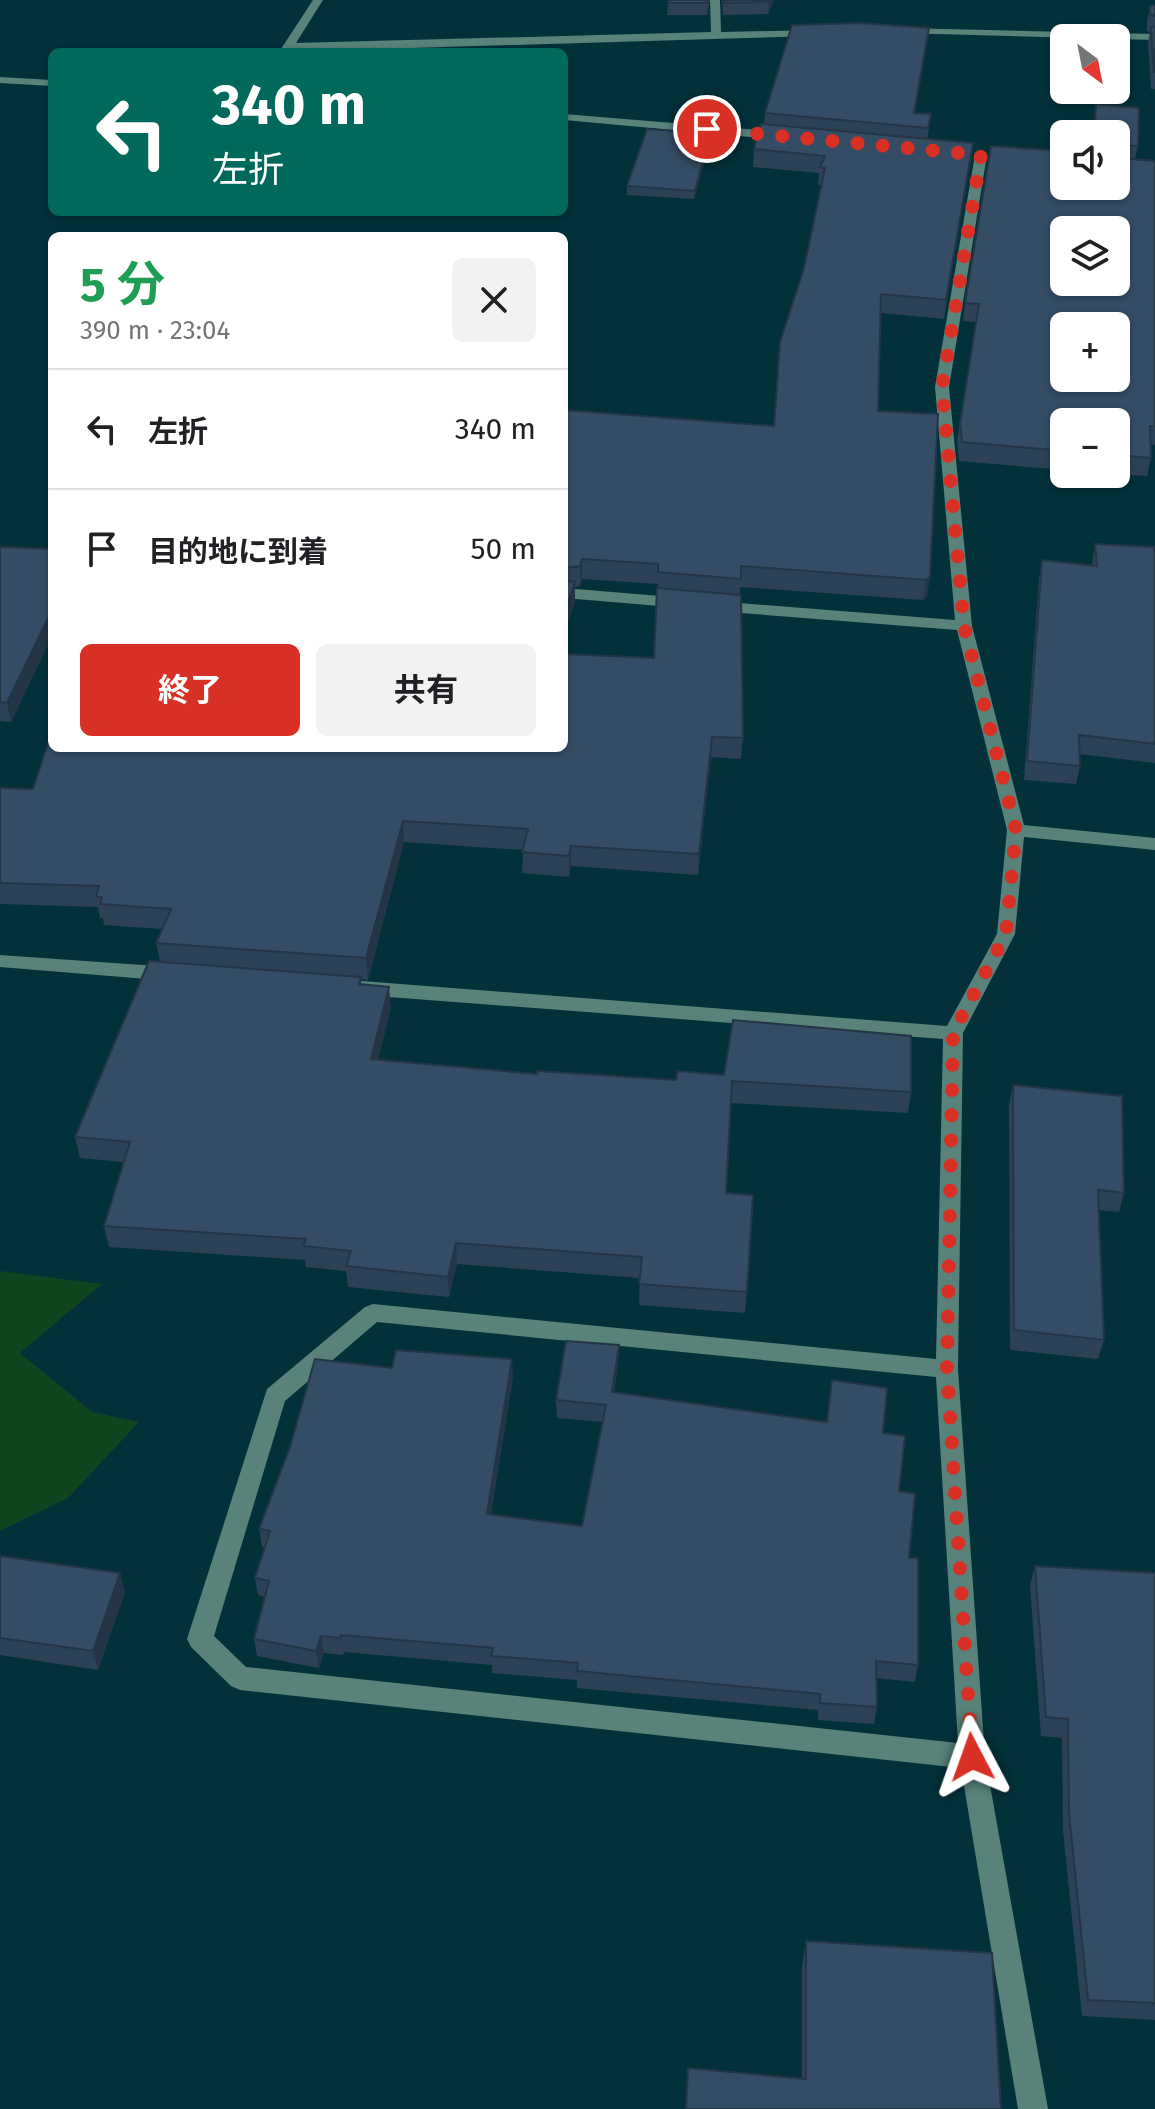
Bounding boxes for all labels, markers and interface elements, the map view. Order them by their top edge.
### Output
north arrow [1050,24,1130,104]
map controls [1050,24,1130,488]
text: 340 m [212,72,366,139]
icon: left [80,80,184,184]
pin [673,95,741,163]
icon: arrive [685,107,729,151]
button: sound [1050,120,1130,200]
text: 左折 [212,148,284,192]
button: layers [1050,216,1130,296]
text: 5 分 [80,256,165,314]
button: close [452,258,536,342]
button: + [1050,312,1130,392]
text: 390 m · 23:04 [80,315,230,346]
icon: left [80,407,124,451]
button: − [1050,408,1130,488]
text: 340 m [455,411,536,447]
text: 左折 [148,414,208,450]
icon: arrive [80,527,124,571]
text: 50 m [471,531,536,567]
text: 目的地に到着 [148,534,328,570]
button: 終了 [80,644,300,736]
button: 共有 [316,644,536,736]
position arrow [930,1715,1014,1799]

